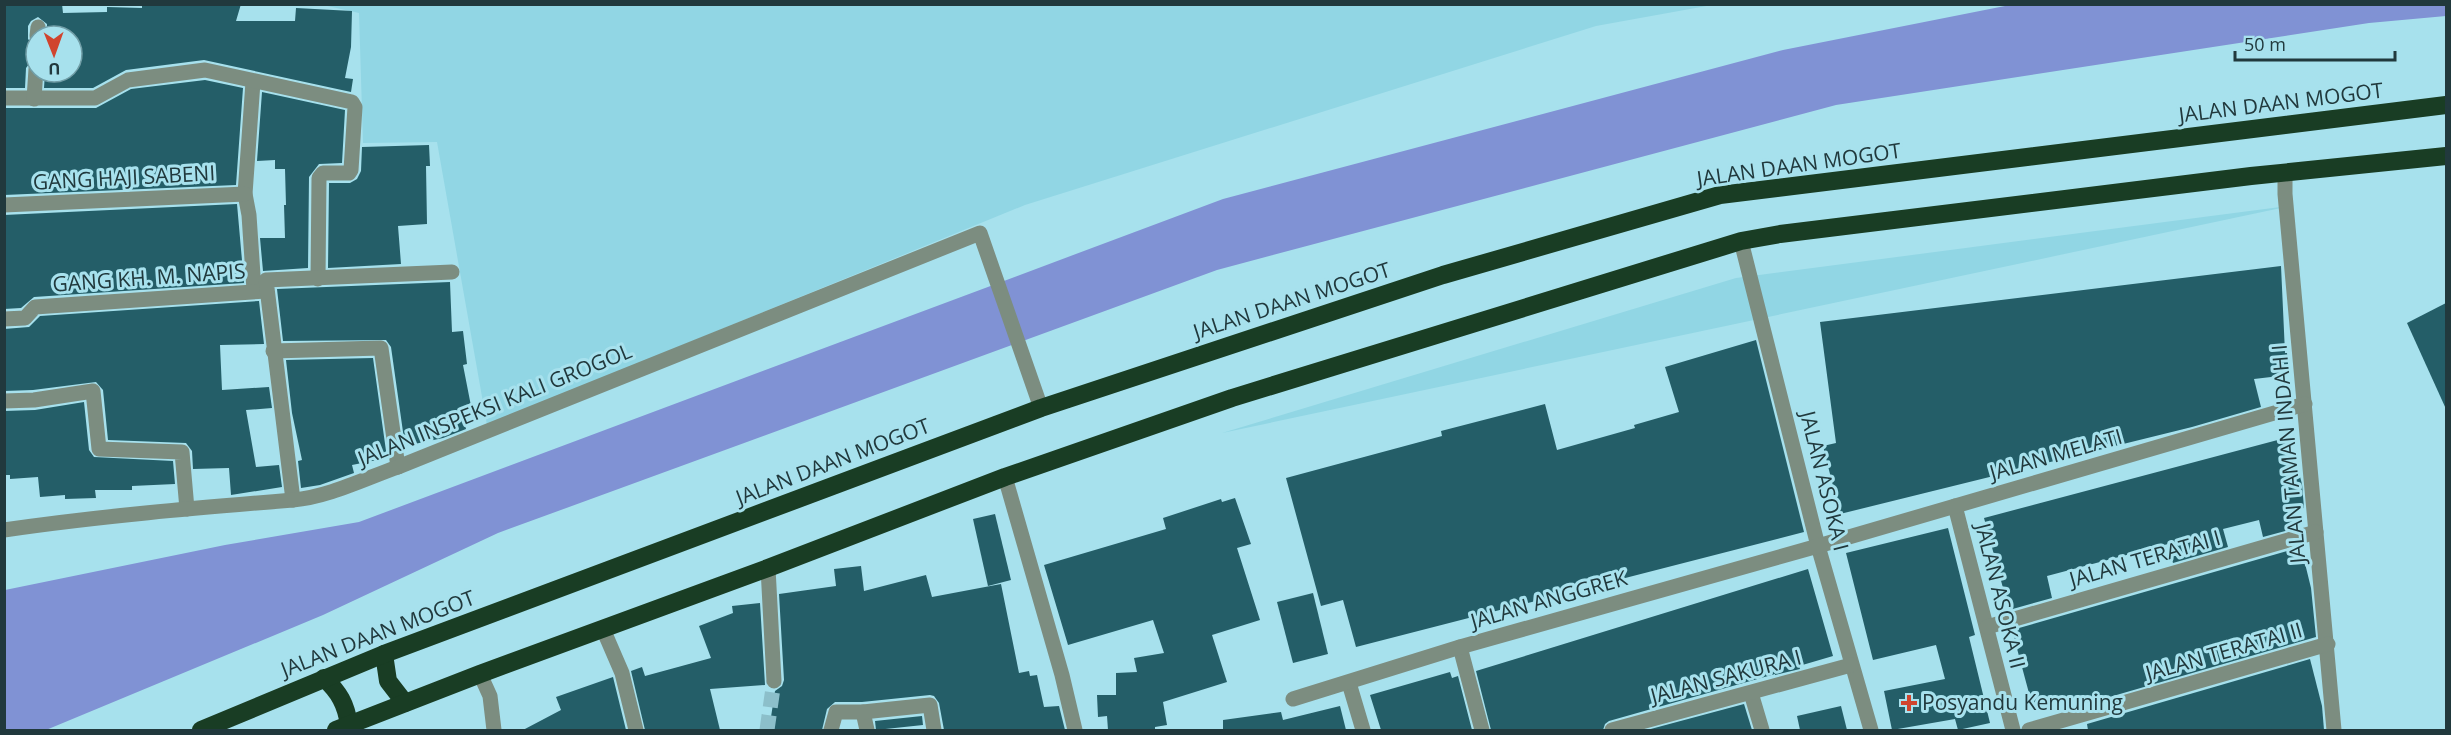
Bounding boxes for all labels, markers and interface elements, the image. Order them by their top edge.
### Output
north arrow [24,24,84,84]
scale bar [2235,24,2396,62]
text: 50 m [2244,32,2286,56]
text: U [48,58,60,80]
street label: JALAN DAAN MOGOT [2175,76,2385,129]
street label: JALAN DAAN MOGOT [1693,136,1903,192]
street label: GANG HAJI SABENI [32,158,216,196]
street label: JALAN DAAN MOGOT [1188,255,1394,346]
street label: GANG KH. M. NAPIS [52,256,246,298]
street label: JALAN INSPEKSI KALI GROGOL [352,336,636,473]
street label: JALAN TAMAN INDAH I [2264,343,2312,567]
street label: JALAN ASOKA I [1794,406,1856,554]
street label: JALAN DAAN MOGOT [730,411,934,512]
street label: JALAN MELATI [1984,422,2125,487]
street label: JALAN ASOKA II [1969,518,2033,671]
street label: JALAN TERATAI I [2064,523,2224,594]
street label: JALAN ANGGREK [1465,563,1630,635]
street label: JALAN DAAN MOGOT [275,583,479,684]
street label: JALAN TERATAI II [2140,615,2305,687]
street label: JALAN SAKURA I [1645,642,1804,710]
place label: Posyandu Kemuning [1922,688,2123,716]
marker: Posyandu Kemuning [1900,694,1918,712]

